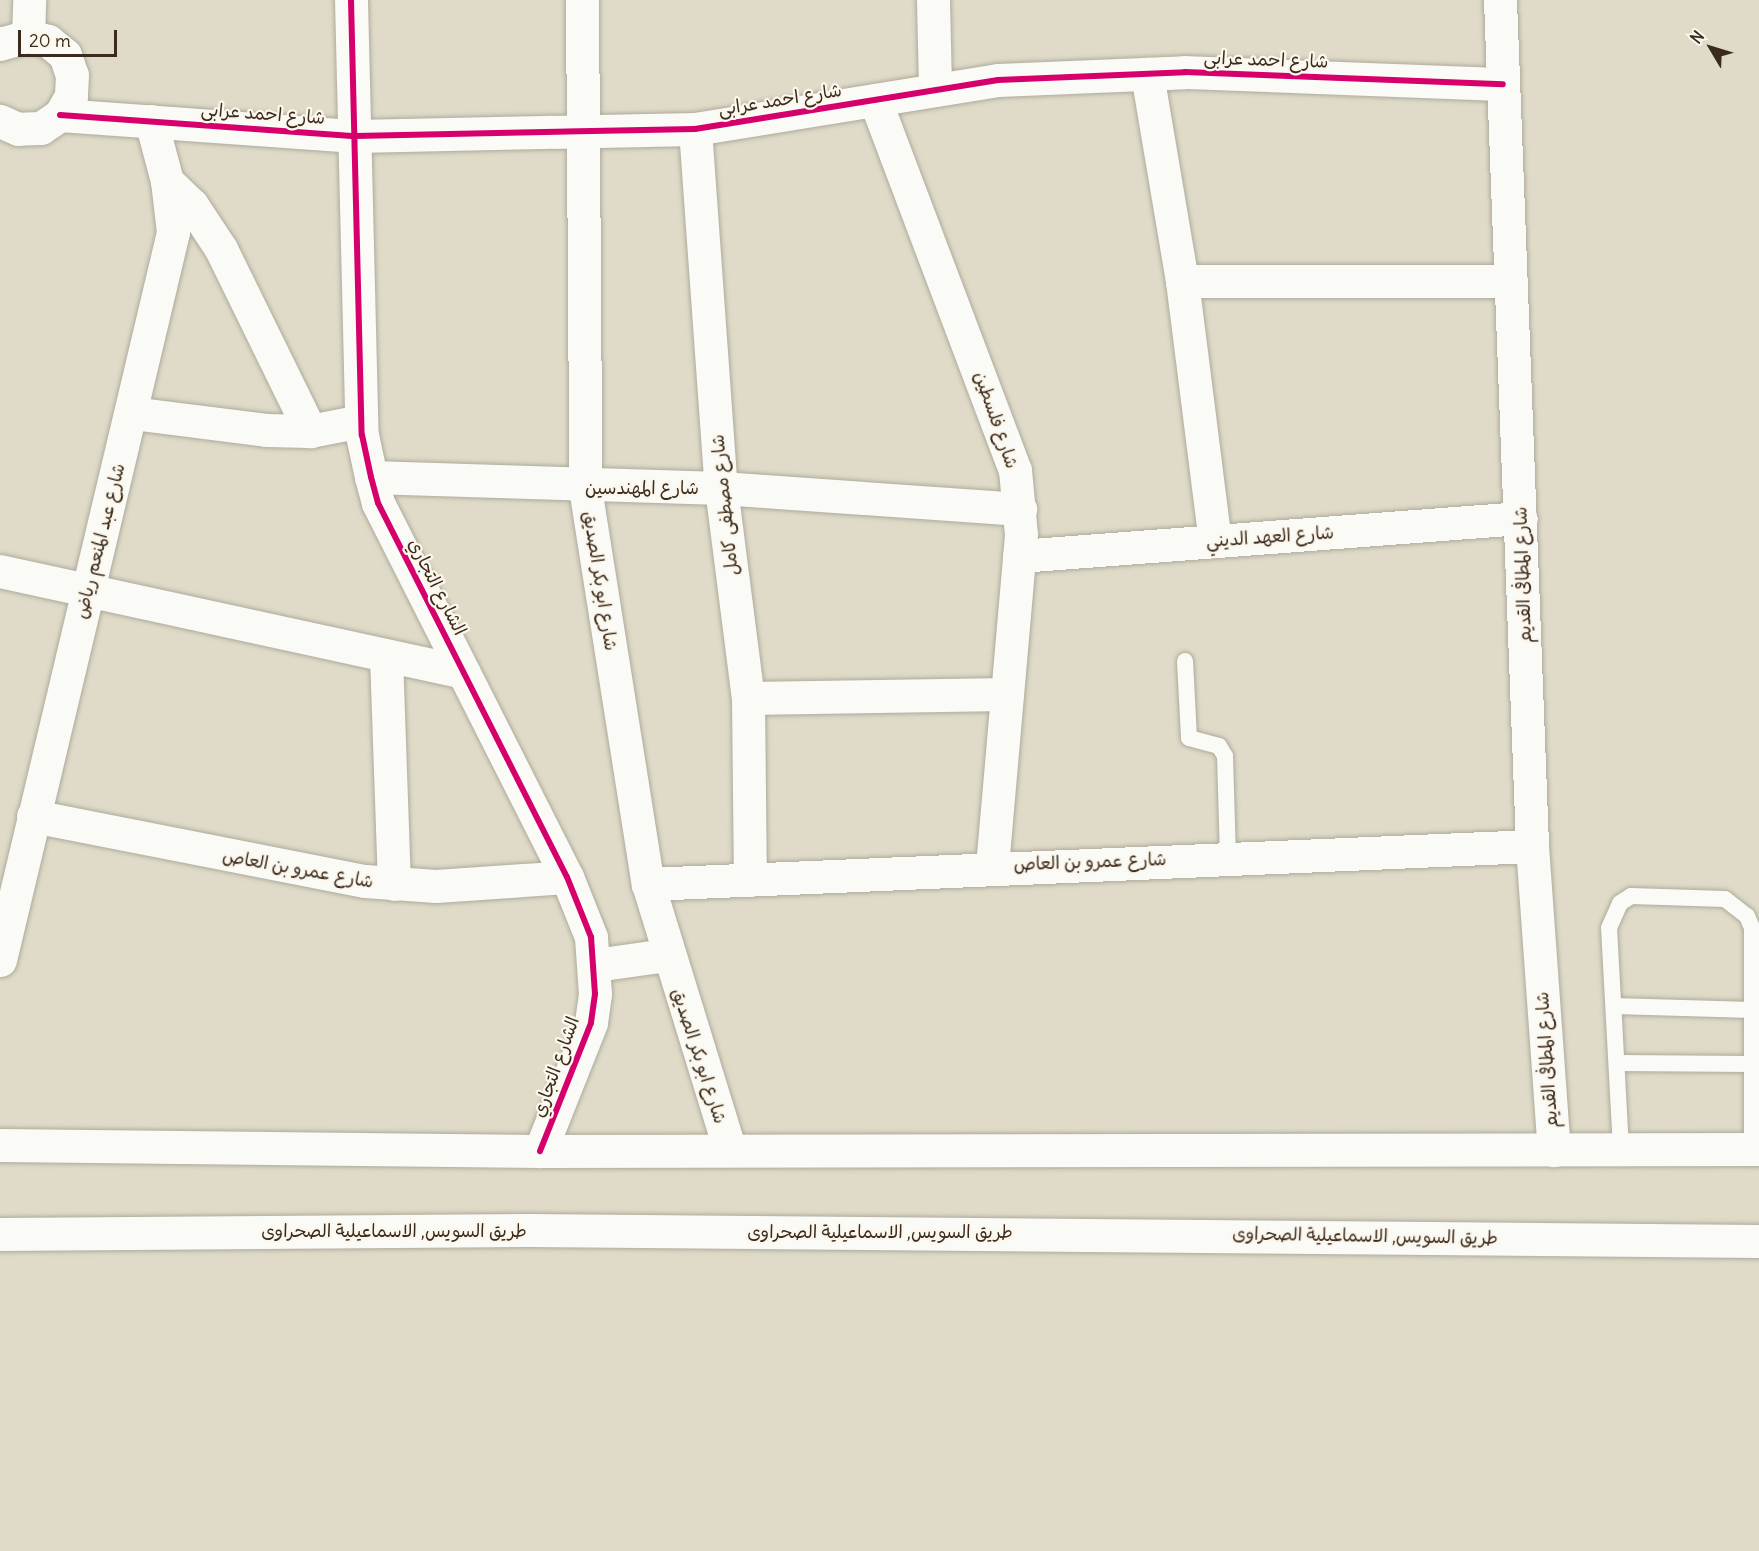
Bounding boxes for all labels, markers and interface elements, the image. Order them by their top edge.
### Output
scale bar [21,18,120,56]
north arrow [1681,18,1741,78]
text: N [1686,26,1708,47]
text: 20 m [29,29,71,52]
street label: شارع احمد عرابى [1203,47,1329,73]
street label: شارع احمد عرابى [717,80,843,120]
street label: شارع احمد عرابى [200,99,326,129]
street label: شارع فلسطين [969,369,1023,471]
street label: شارع مصطفى كامل [707,433,743,577]
street label: شارع عبد المنعم رياض [70,461,130,621]
street label: شارع المهندسين [585,477,699,499]
street label: شارع المطافى القديم [1510,506,1536,644]
street label: شارع ابو بكر الصديق [578,510,622,652]
street label: شارع العهد الديني [1205,522,1335,552]
street label: الشارع التجاري [403,535,471,639]
street label: شارع عمرو بن العاص [221,845,375,893]
street label: شارع عمرو بن العاص [1013,849,1167,875]
street label: شارع ابو بكر الصديق [667,986,731,1126]
street label: شارع المطافى القديم [1531,991,1563,1129]
street label: الشارع التجاري [528,1014,584,1120]
street label: طريق السويس, الاسماعيلية الصحراوى [261,1220,527,1242]
street label: طريق السويس, الاسماعيلية الصحراوى [747,1221,1013,1243]
street label: طريق السويس, الاسماعيلية الصحراوى [1232,1223,1498,1249]

